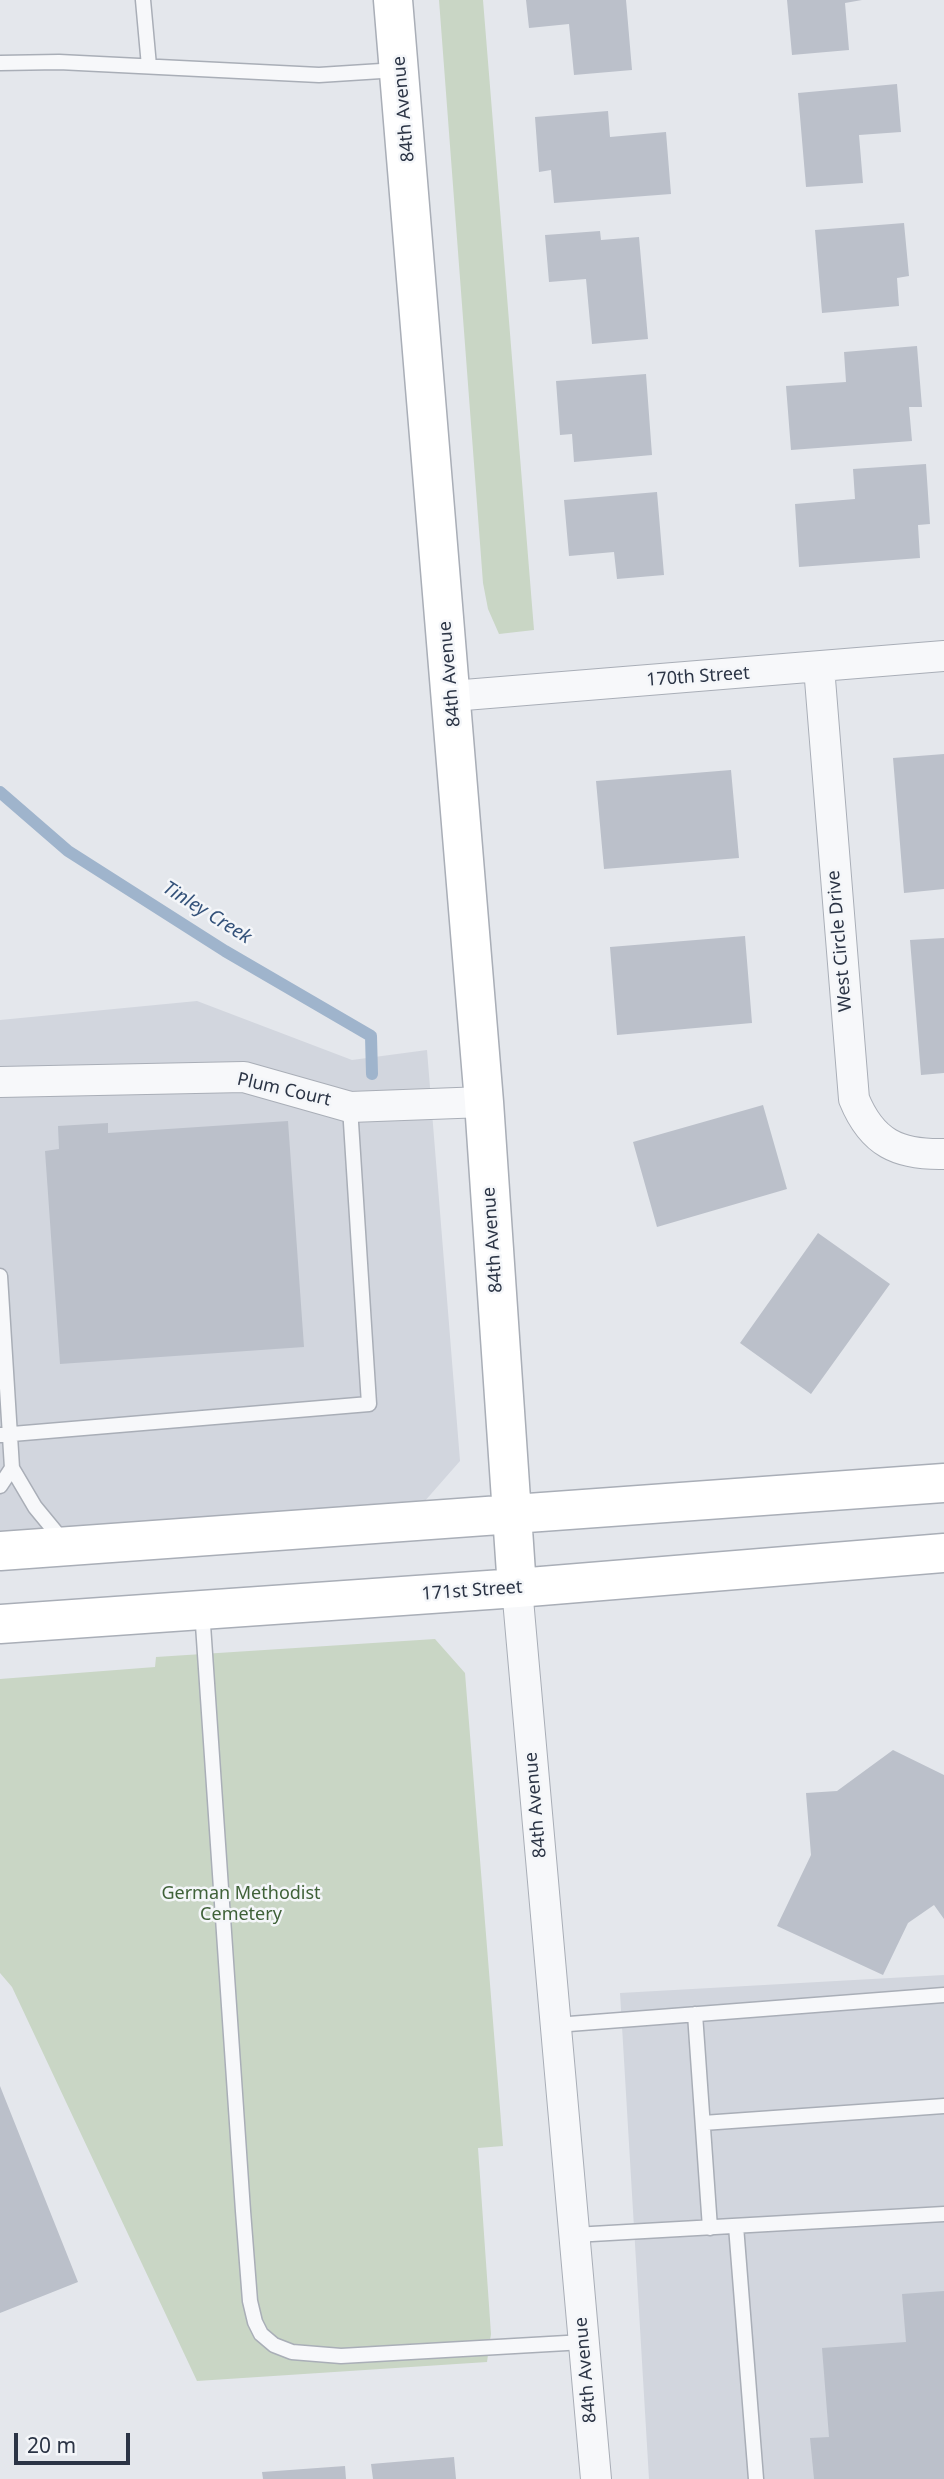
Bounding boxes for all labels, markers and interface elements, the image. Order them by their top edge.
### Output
street label: 84th Avenue [389,55,419,163]
street label: 84th Avenue [435,620,465,728]
street label: 170th Street [646,663,750,691]
street label: West Circle Drive [823,869,857,1013]
water label: Tinley Creek [159,877,255,949]
street label: Plum Court [235,1069,333,1111]
street label: 84th Avenue [479,1186,507,1294]
street label: 171st Street [421,1577,523,1605]
street label: 84th Avenue [521,1751,551,1859]
park label: German Methodist Cemetery [161,1883,321,1926]
street label: 84th Avenue [571,2316,601,2424]
scale bar [18,2420,133,2464]
text: 20 m [27,2431,76,2459]

